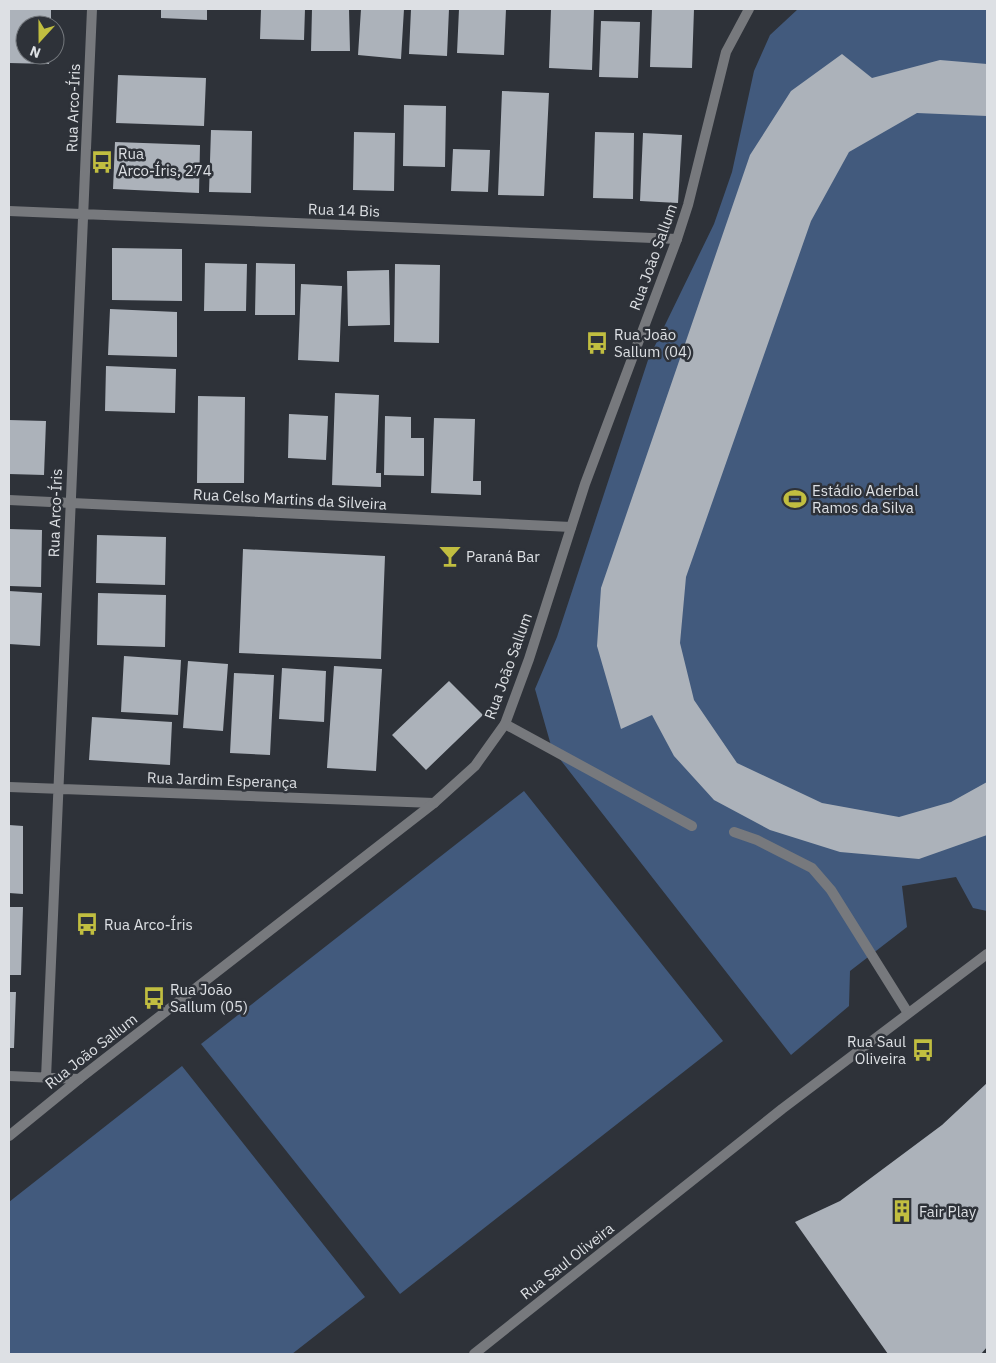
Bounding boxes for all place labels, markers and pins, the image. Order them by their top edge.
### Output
place label: Rua Arco-Íris, 274 [118,144,212,180]
bus stop icon: Rua Arco-Íris, 274 [89,149,115,175]
place label: Rua João Sallum (04) [614,325,692,361]
bus stop icon: Rua João Sallum (04) [584,330,610,356]
place label: Estádio Aderbal Ramos da Silva [812,481,918,517]
sports icon: Estádio Aderbal Ramos da Silva [782,486,808,512]
bar icon: Paraná Bar [437,543,463,569]
place label: Paraná Bar [466,547,540,566]
bus stop icon: Rua Arco-Íris [74,911,100,937]
place label: Rua Arco-Íris [104,915,193,934]
place label: Rua João Sallum (05) [170,980,248,1016]
bus stop icon: Rua João Sallum (05) [141,985,167,1011]
place label: Rua Saul Oliveira [847,1032,906,1068]
bus stop icon: Rua Saul Oliveira [910,1037,936,1063]
building icon: Fair Play [889,1198,915,1224]
place label: Fair Play [919,1202,977,1221]

